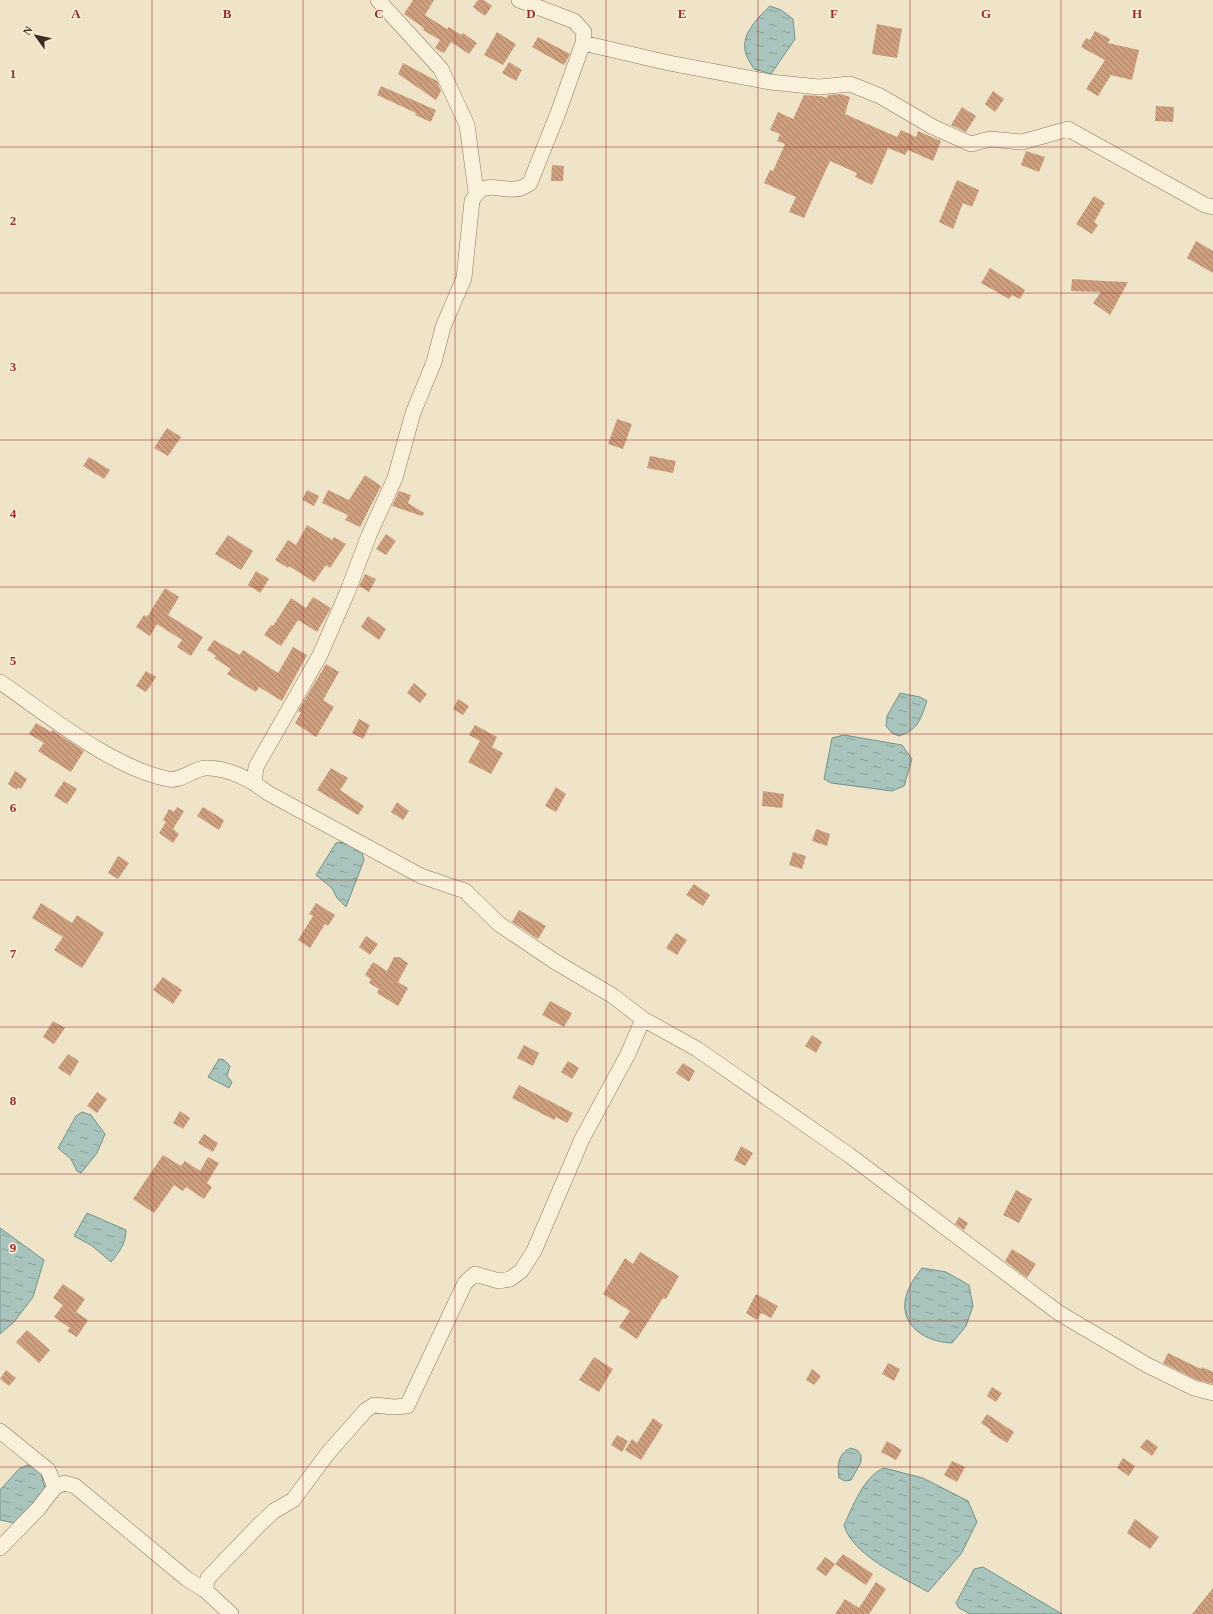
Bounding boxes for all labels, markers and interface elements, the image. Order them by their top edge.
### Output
text: A [71,6,81,21]
text: B [223,6,232,21]
text: C [374,6,384,21]
text: D [526,6,536,21]
text: E [678,6,686,21]
text: F [830,6,838,21]
text: G [981,6,991,21]
text: H [1132,6,1142,21]
north arrow [16,16,56,56]
text: N [20,24,35,37]
text: 1 [10,66,16,81]
text: 2 [10,213,16,228]
text: 3 [10,359,17,374]
text: 4 [10,506,17,521]
text: 5 [10,653,17,668]
text: 6 [10,800,17,815]
text: 7 [10,946,17,961]
text: 8 [10,1093,17,1108]
text: 9 [10,1240,17,1255]

